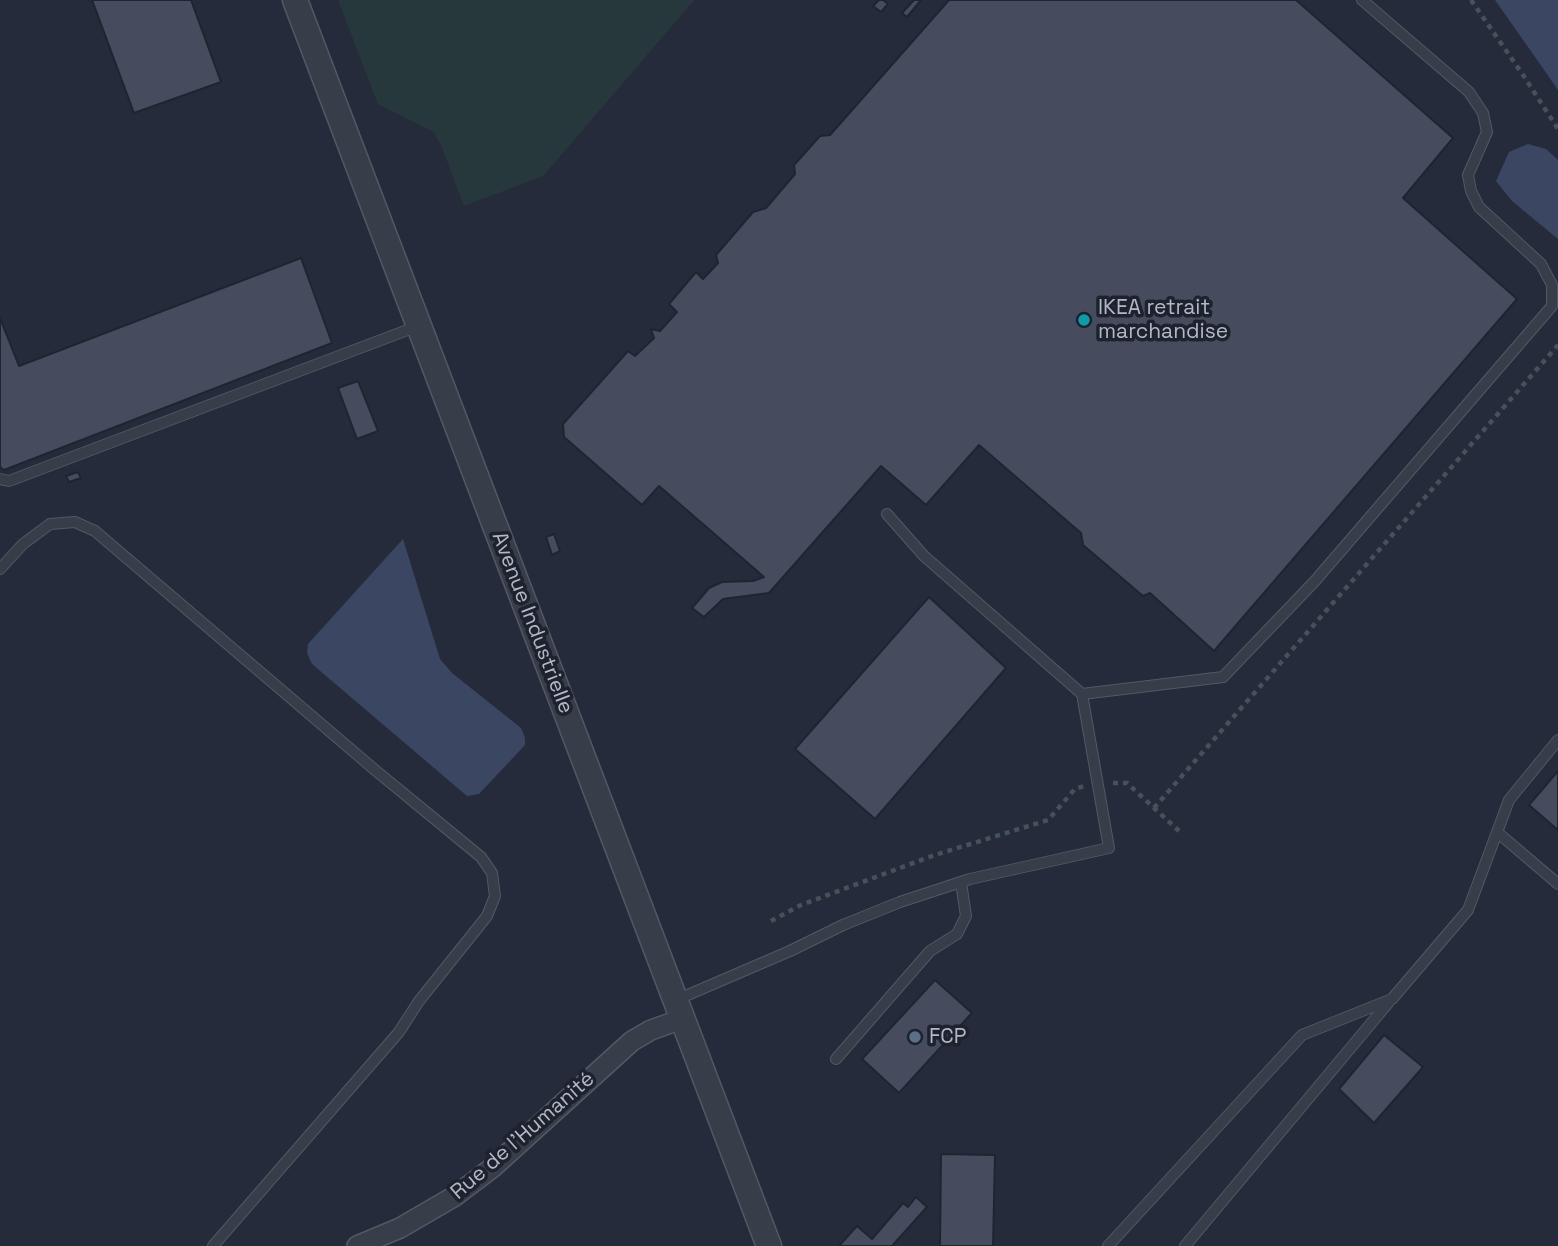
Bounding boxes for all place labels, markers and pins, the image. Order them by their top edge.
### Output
place label: IKEA retrait marchandise [1098,295,1228,345]
marker: IKEA retrait marchandise [1076,312,1092,328]
place label: FCP [929,1024,966,1050]
marker: FCP [907,1029,923,1045]

